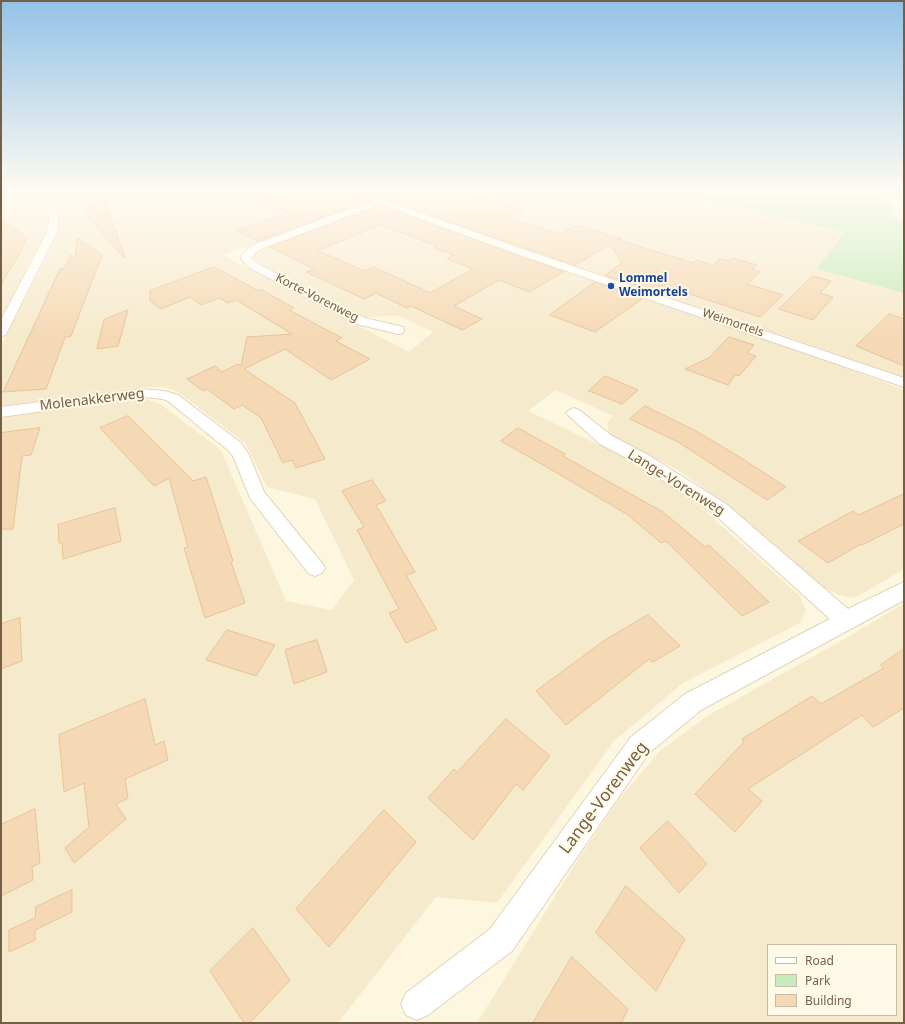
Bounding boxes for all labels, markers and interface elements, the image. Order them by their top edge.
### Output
street label: Korte-Vorenweg [273,271,361,325]
place label: Lommel Weimortels [619,272,688,300]
marker: Lommel Weimortels [606,281,616,291]
street label: Weimortels [700,306,766,340]
street label: Molenakkerweg [39,385,145,415]
street label: Lange-Vorenweg [624,446,728,520]
street label: Lange-Vorenweg [555,738,653,858]
legend [767,944,897,1016]
text: Road [805,952,834,969]
text: Park [805,972,830,989]
text: Building [805,992,852,1009]

